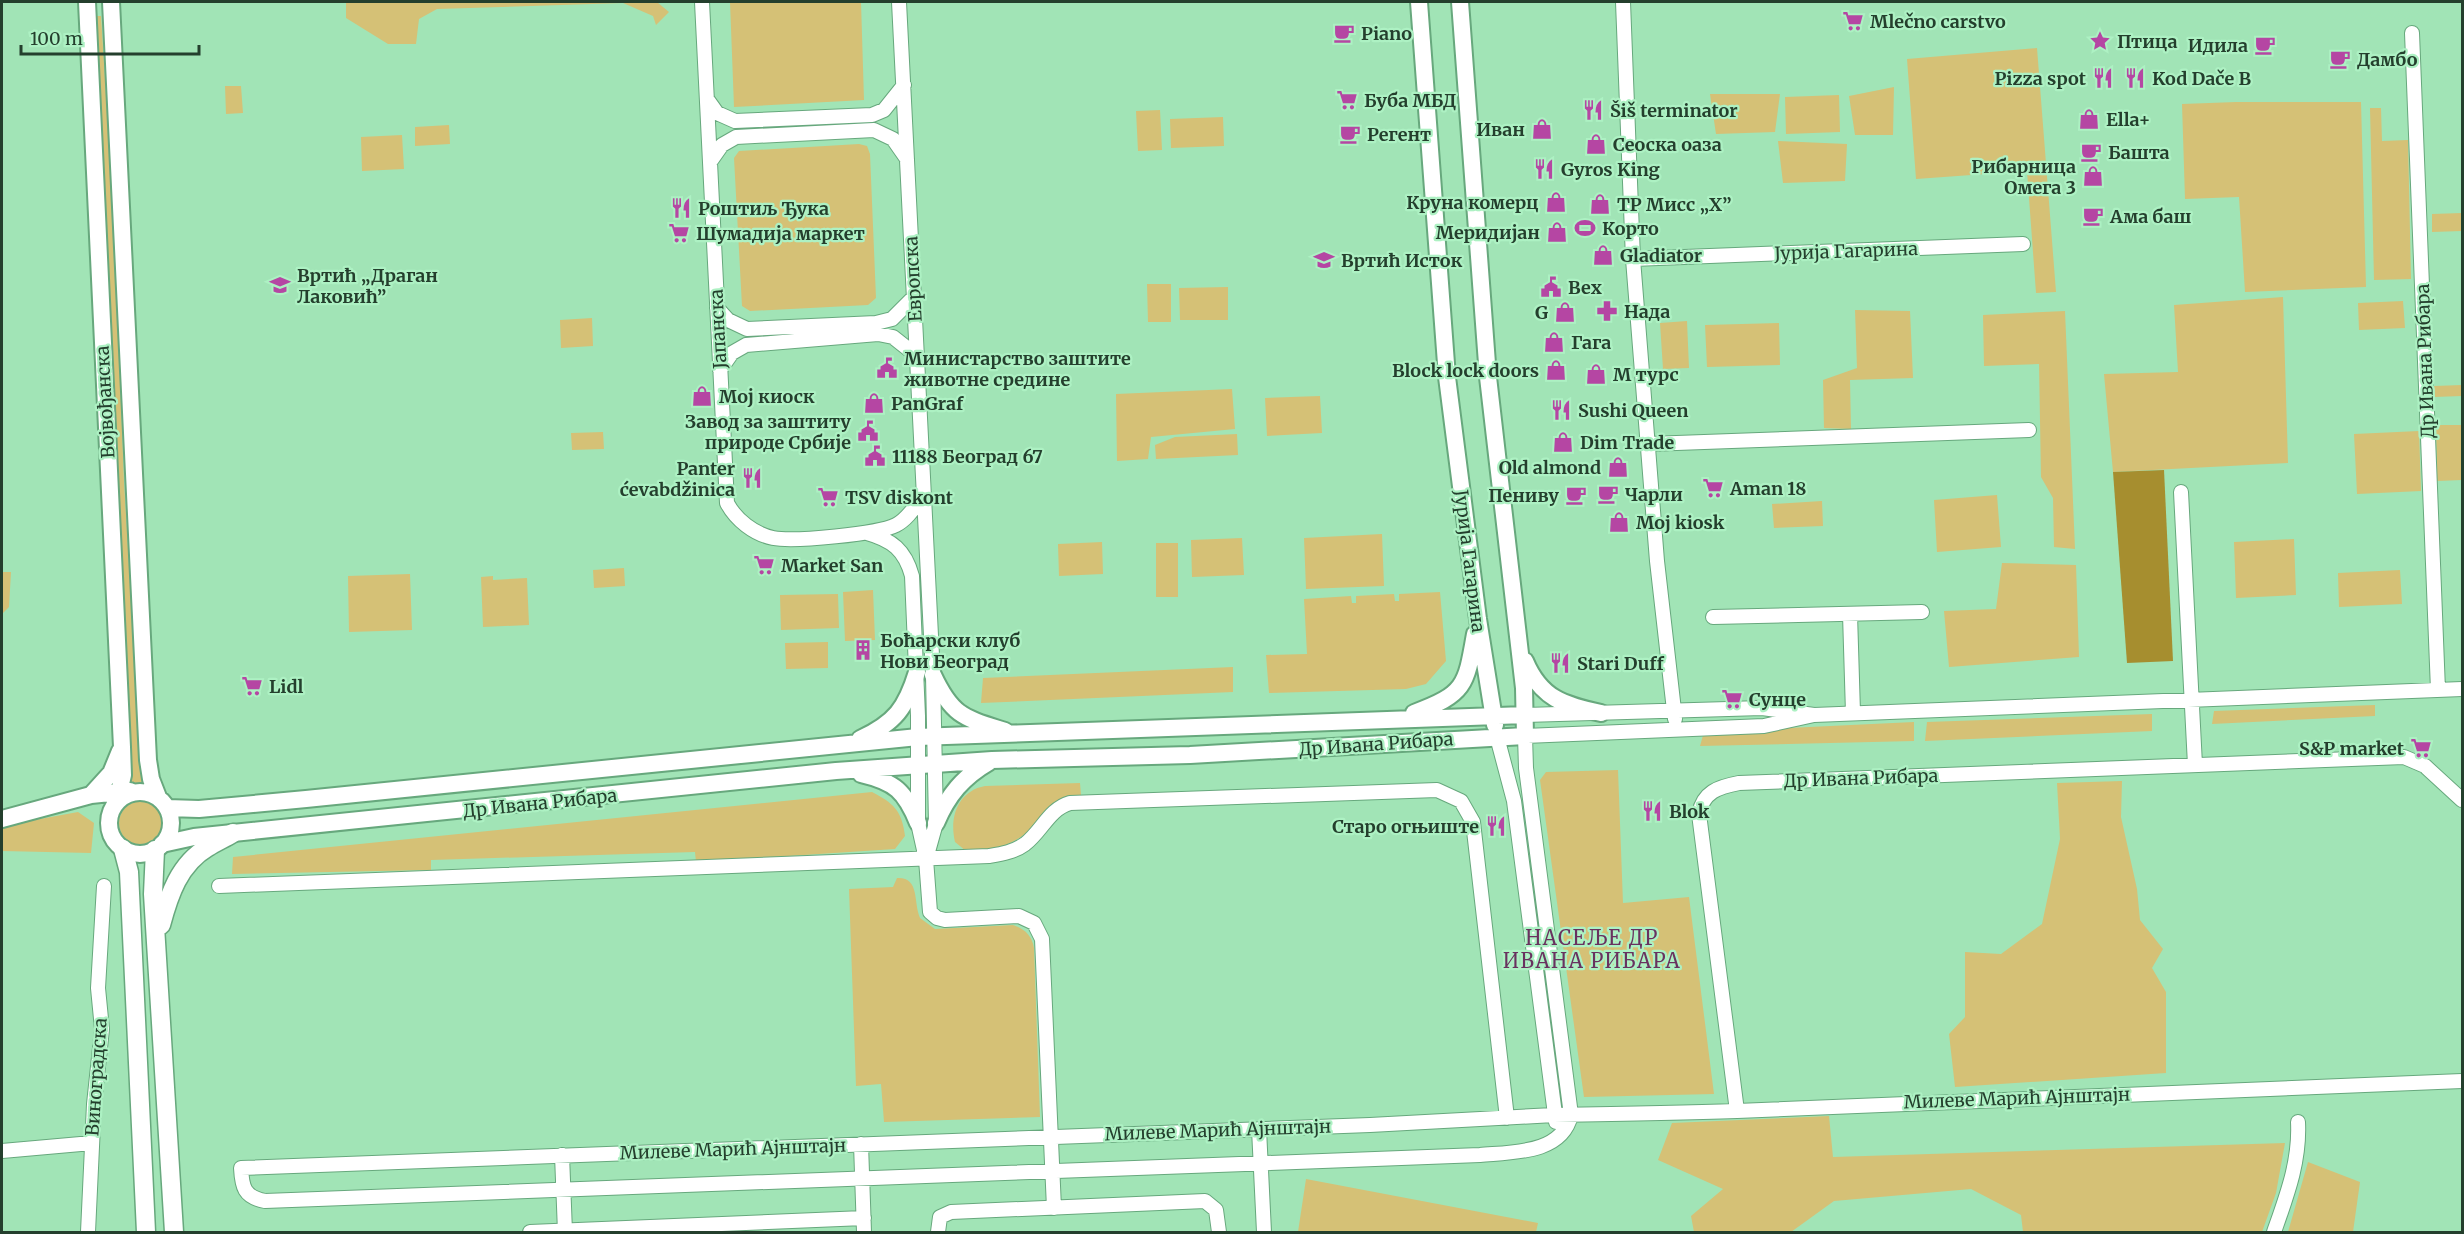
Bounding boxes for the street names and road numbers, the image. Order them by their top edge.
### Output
street label: Европска [899,235,927,322]
street label: Јурија Гагарина [1773,237,1919,265]
street label: Др Ивана Рибара [2411,283,2439,439]
street label: Јапанска [704,288,732,370]
street label: Војвођанска [91,345,119,459]
street label: Јурија Гагарина [1450,487,1490,634]
street label: Др Ивана Рибара [1298,727,1454,761]
street label: Др Ивана Рибара [1783,764,1939,792]
street label: Др Ивана Рибара [462,783,618,823]
street label: Виноградска [80,1017,112,1137]
street label: Милеве Марић Ајнштајн [1903,1083,2131,1113]
street label: Милеве Марић Ајнштајн [1104,1115,1332,1145]
street label: Милеве Марић Ајнштајн [619,1134,847,1164]

